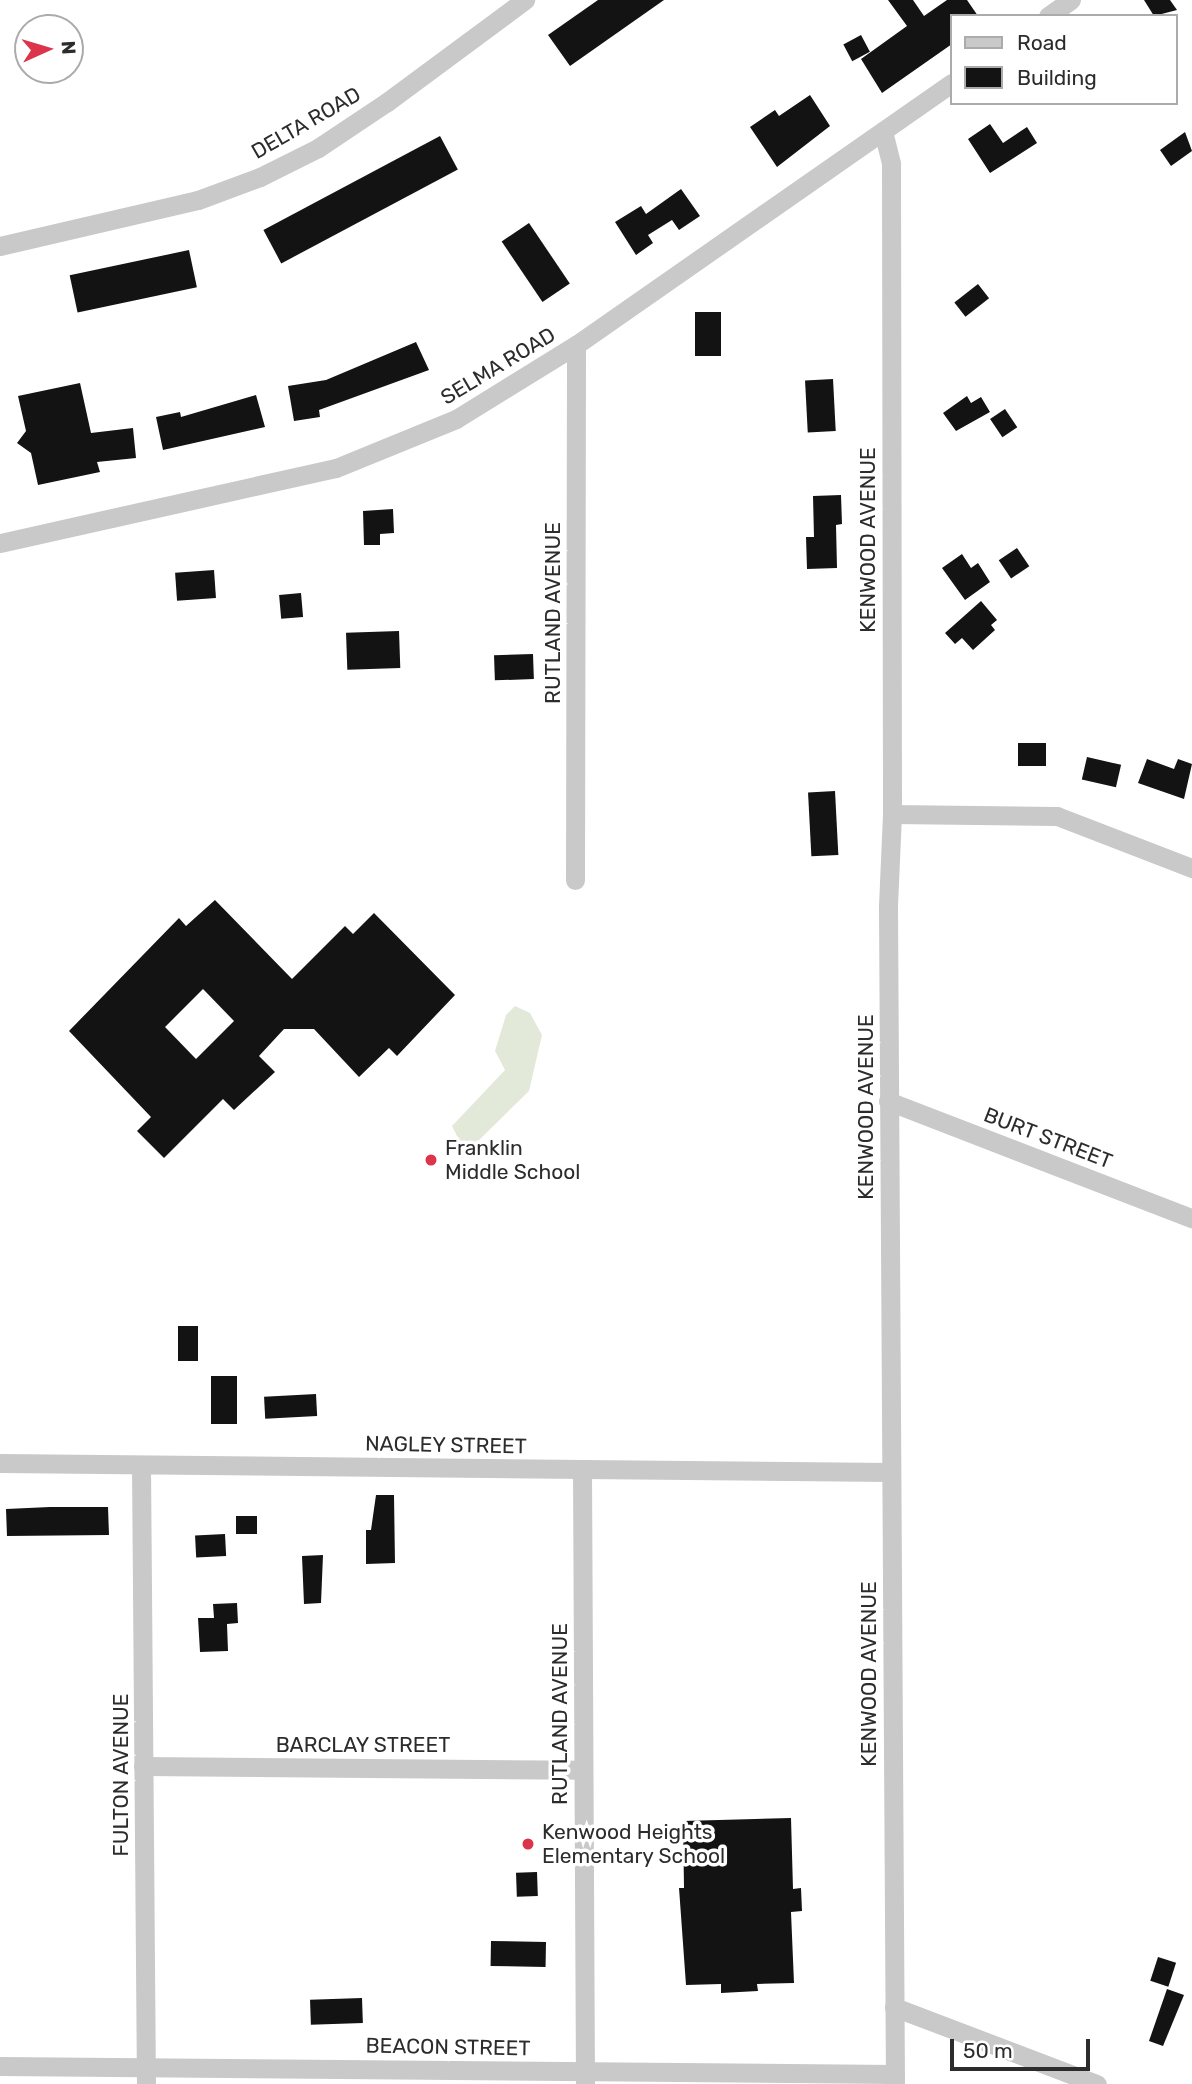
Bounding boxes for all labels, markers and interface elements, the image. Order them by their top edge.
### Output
north arrow [14,14,84,84]
legend [950,14,1178,105]
text: Road [1017,30,1067,55]
text: N [57,40,80,55]
text: Building [1017,65,1097,90]
street label: DELTA ROAD [247,81,365,165]
street label: SELMA ROAD [436,322,560,410]
street label: KENWOOD AVENUE [855,447,881,633]
street label: RUTLAND AVENUE [540,522,566,704]
street label: KENWOOD AVENUE [853,1014,879,1200]
street label: BURT STREET [980,1102,1116,1174]
place label: Franklin Middle School [445,1135,580,1185]
marker: Franklin Middle School [423,1152,439,1168]
street label: NAGLEY STREET [365,1431,527,1459]
street label: KENWOOD AVENUE [856,1581,882,1767]
street label: RUTLAND AVENUE [547,1623,573,1805]
street label: FULTON AVENUE [108,1693,134,1857]
street label: BARCLAY STREET [275,1732,451,1758]
place label: Kenwood Heights Elementary School [542,1819,726,1869]
marker: Kenwood Heights Elementary School [520,1836,536,1852]
scale bar [954,2024,1094,2068]
street label: BEACON STREET [365,2033,531,2061]
text: 50 m [963,2038,1013,2063]

